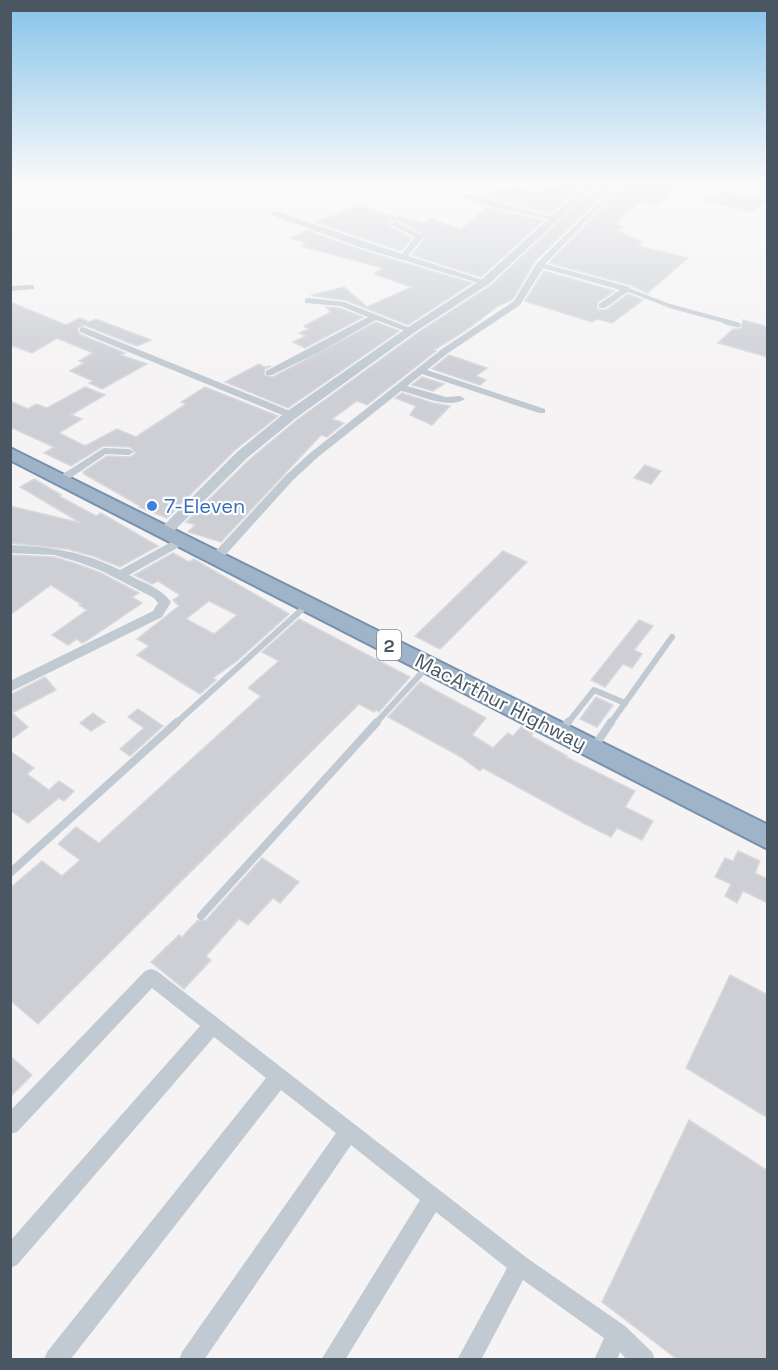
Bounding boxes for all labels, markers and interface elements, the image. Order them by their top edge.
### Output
place label: 7-Eleven [164,493,245,519]
marker: 7-Eleven [145,499,159,513]
road number: 2 [377,630,401,660]
street label: MacArthur Highway [411,647,591,757]

